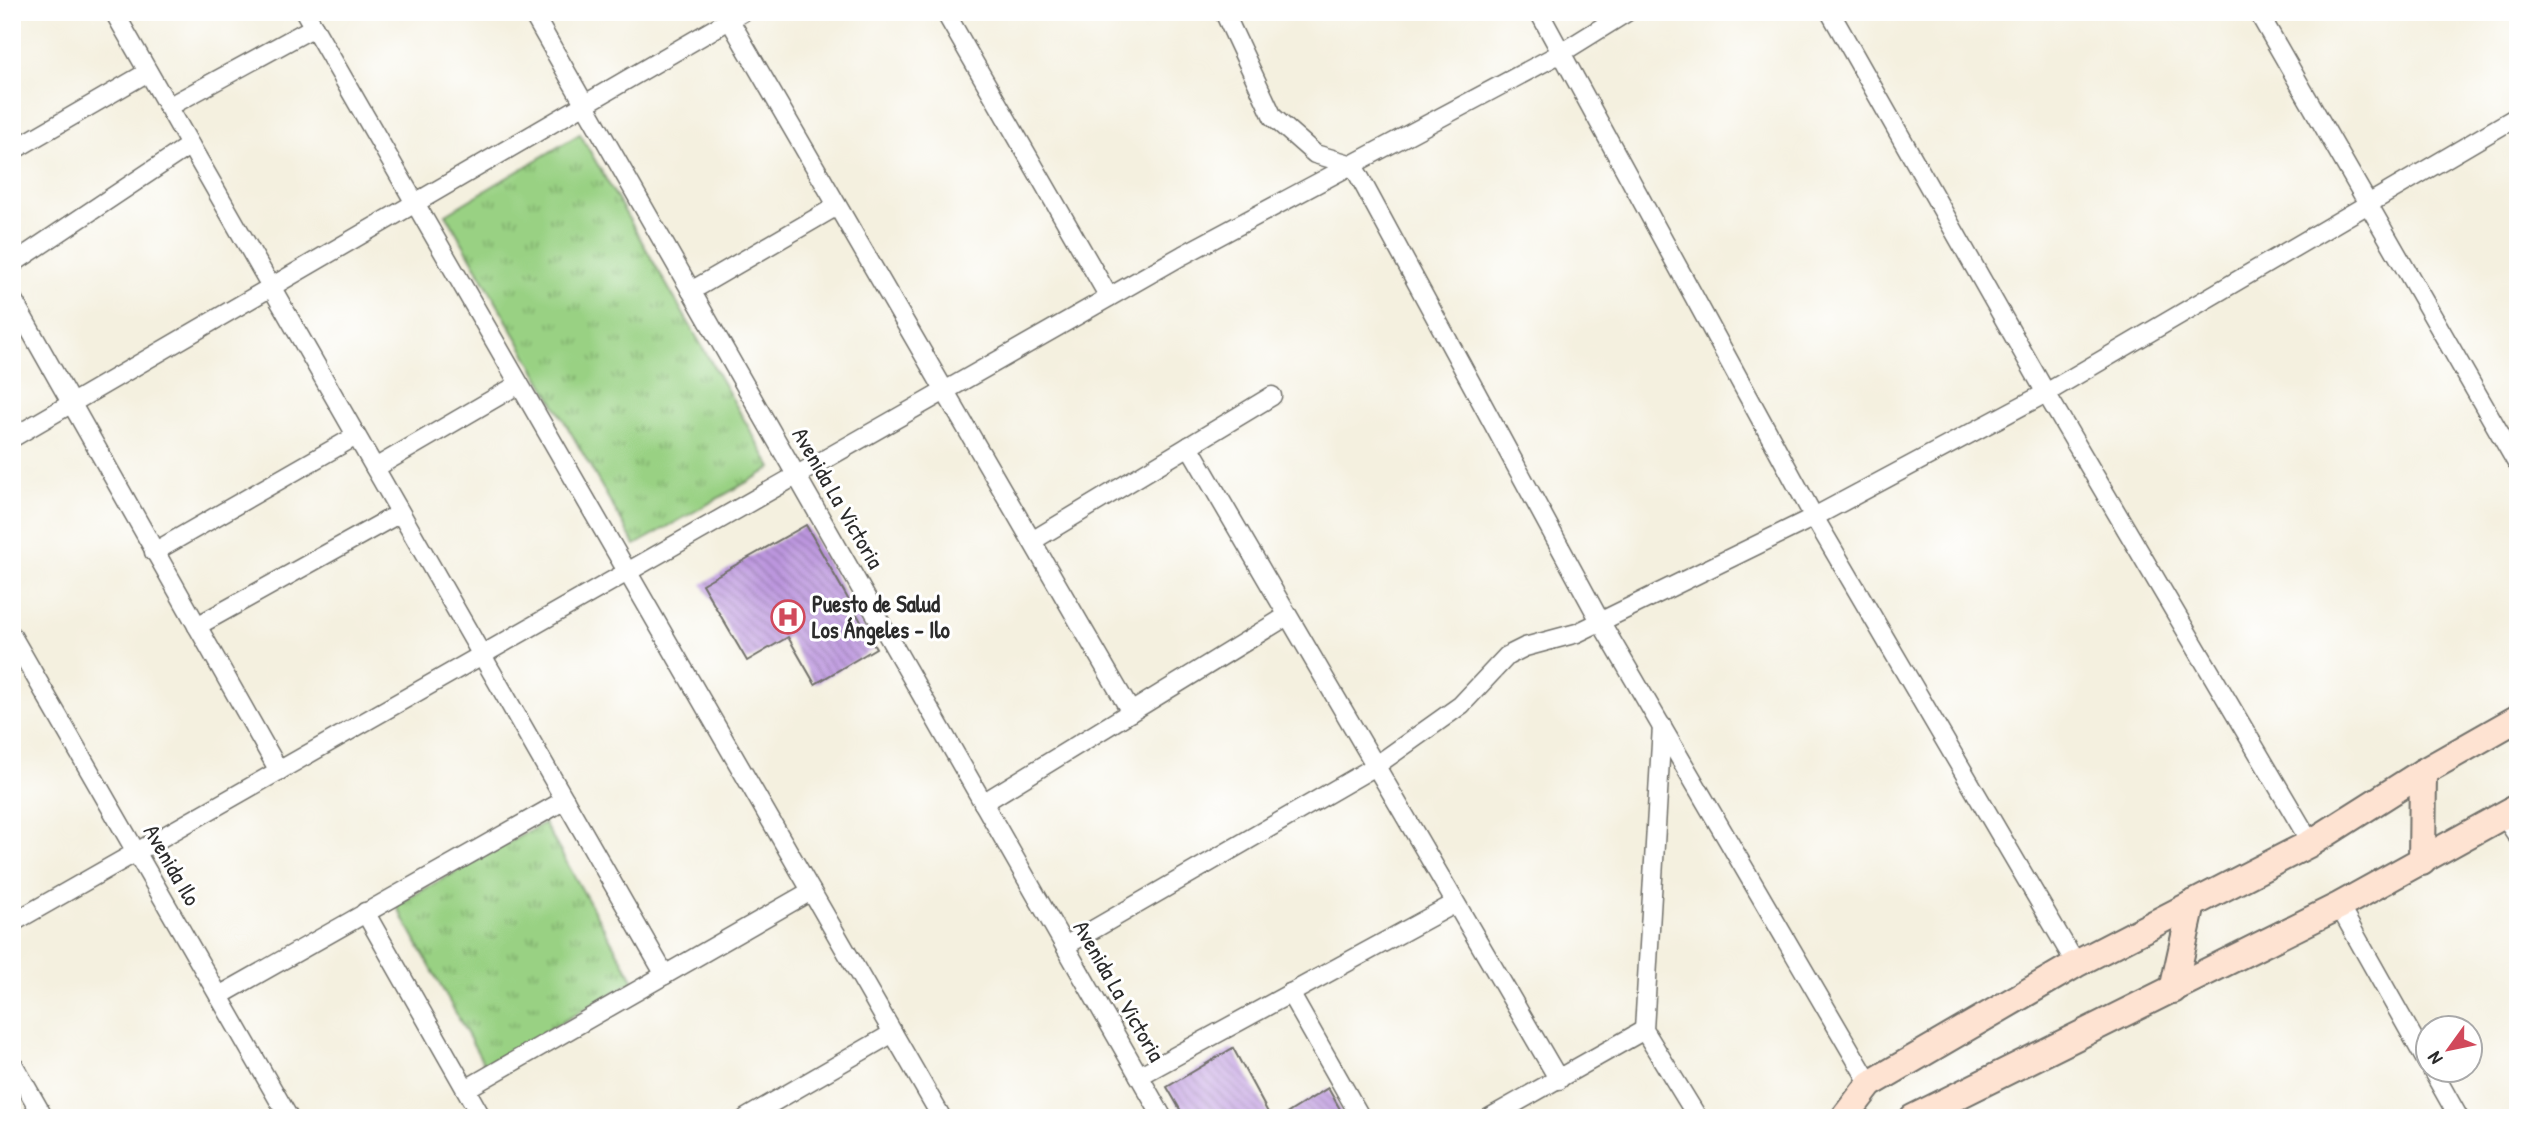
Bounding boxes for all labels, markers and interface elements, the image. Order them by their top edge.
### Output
street label: Avenida La Victoria [785,421,891,574]
place label: Puesto de Salud Los Ángeles - Ilo [812,588,951,646]
hospital icon: Puesto de Salud Los Ángeles - Ilo [769,598,807,636]
street label: Avenida Ilo [137,818,208,911]
street label: Avenida La Victoria [1066,914,1172,1067]
north arrow [2414,1014,2484,1084]
text: N [2421,1047,2448,1070]

